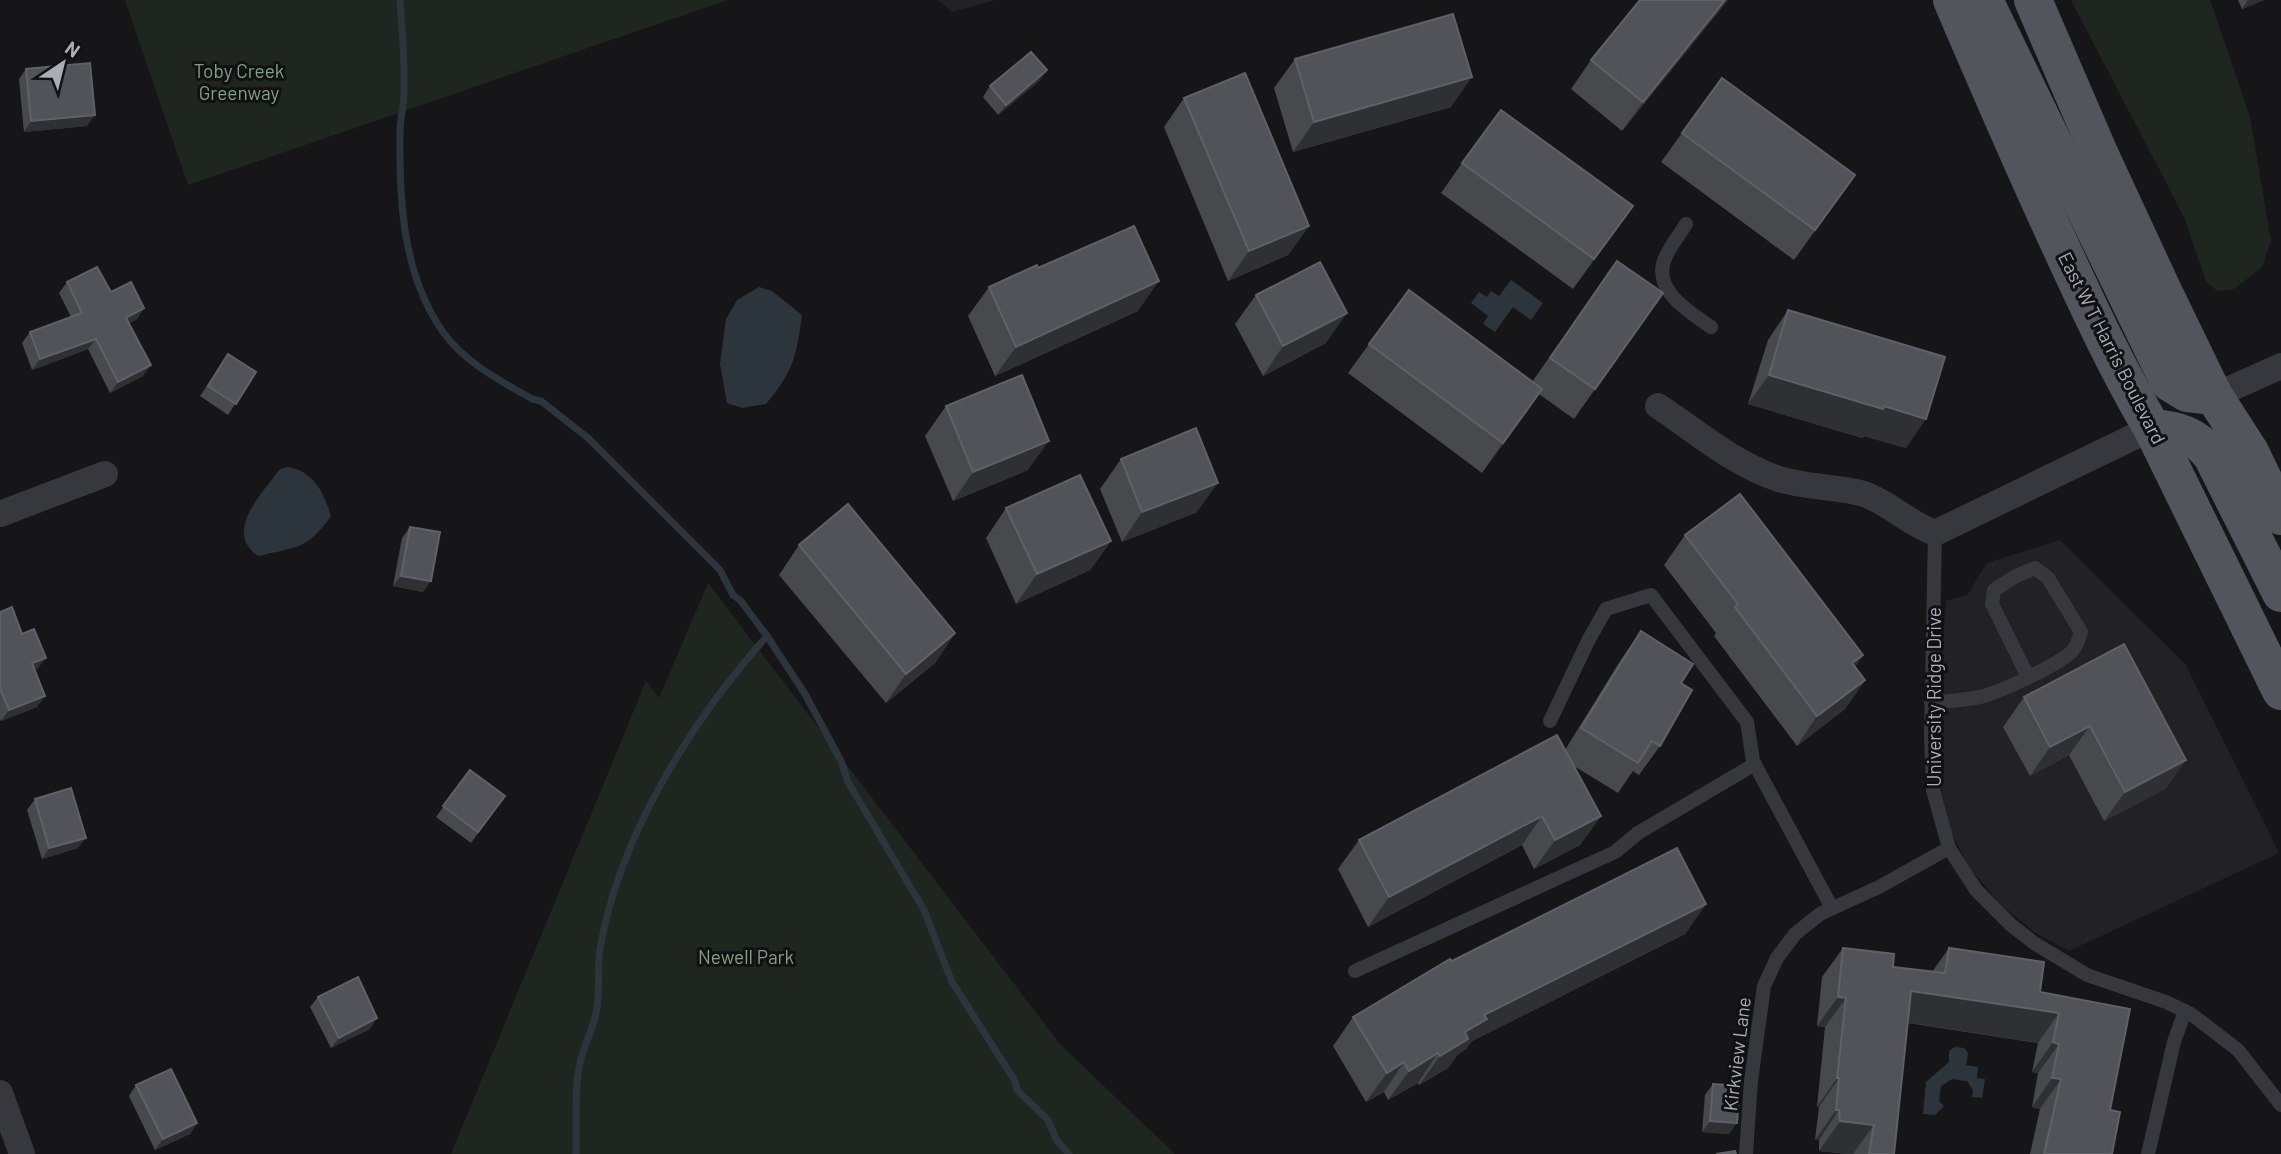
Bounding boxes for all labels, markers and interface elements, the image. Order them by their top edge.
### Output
north arrow [28,28,98,98]
text: N [61,36,85,62]
park label: Toby Creek Greenway [194,59,284,104]
street label: East W T Harris Boulevard [2054,248,2171,448]
street label: University Ridge Drive [1922,607,1945,787]
park label: Newell Park [698,945,794,968]
street label: Kirkview Lane [1718,996,1755,1112]

